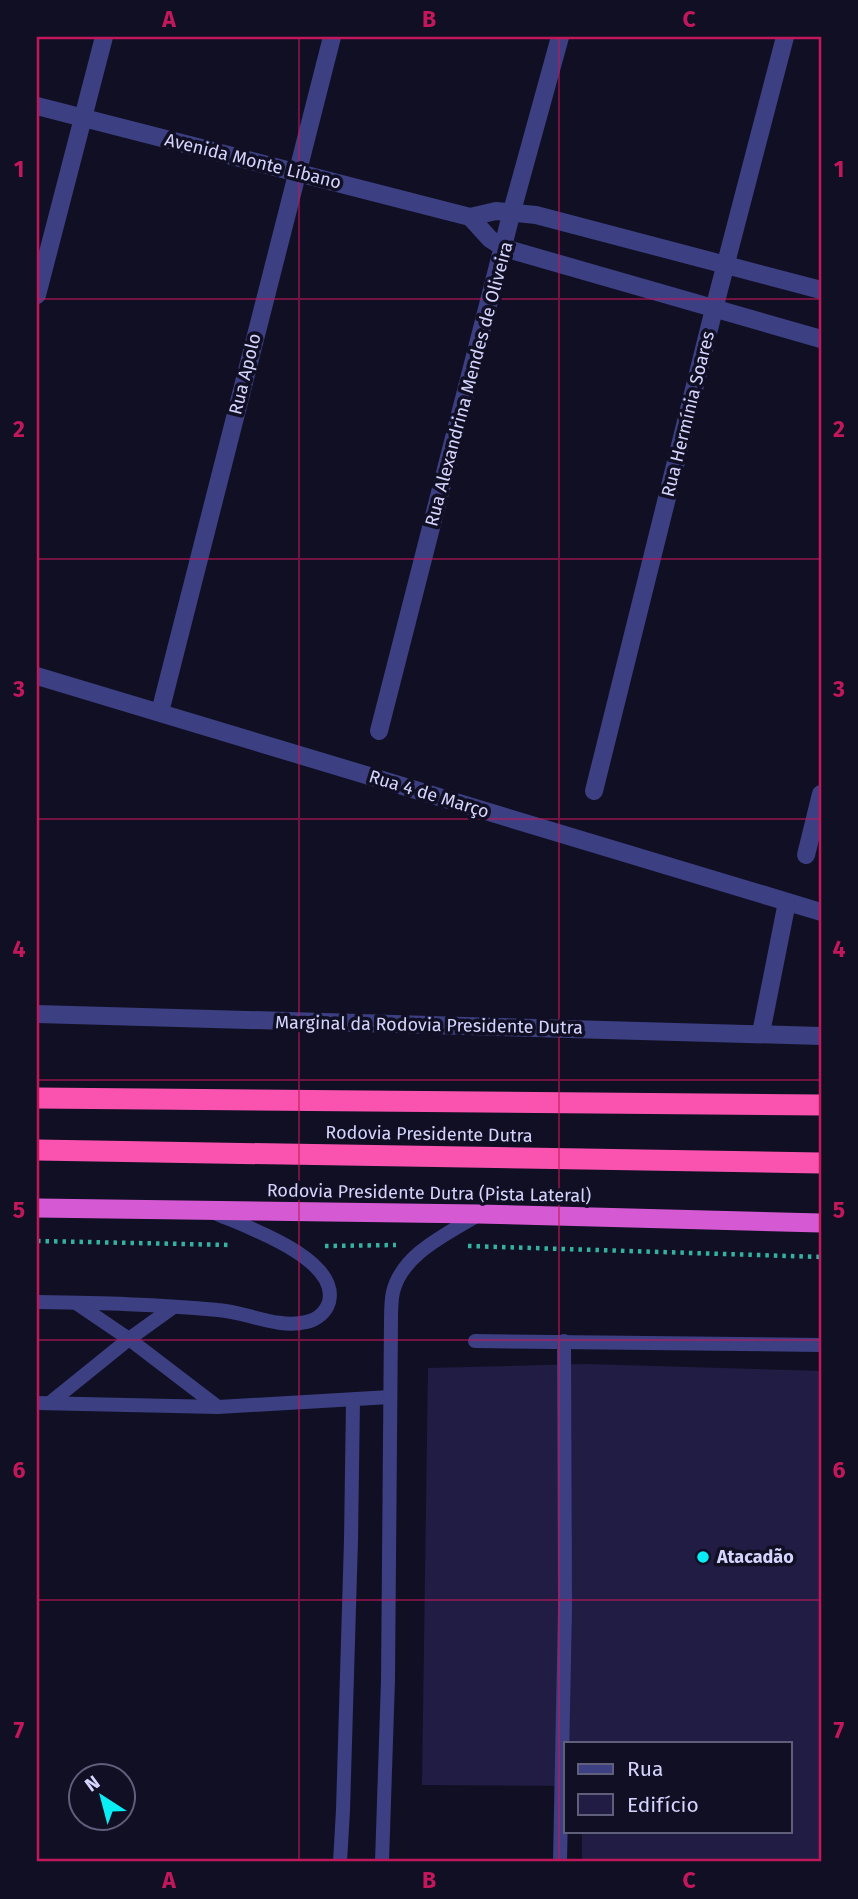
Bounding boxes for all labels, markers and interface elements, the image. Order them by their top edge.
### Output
text: A [161,5,176,33]
text: B [422,5,436,33]
text: C [682,5,696,33]
street label: Avenida Monte Líbano [162,128,344,194]
text: 1 [14,155,24,183]
text: 1 [834,155,844,183]
street label: Rua Alexandrina Mendes de Oliveira [420,239,518,529]
street label: Rua Hermínia Soares [657,329,719,499]
street label: Rua Apolo [224,331,266,417]
text: 2 [13,415,25,443]
text: 2 [833,415,845,443]
text: 3 [12,675,25,703]
text: 3 [832,675,845,703]
street label: Rua 4 de Março [366,765,492,823]
text: 4 [13,935,26,963]
text: 4 [833,935,846,963]
street label: Marginal da Rodovia Presidente Dutra [275,1011,583,1039]
street label: Rodovia Presidente Dutra [325,1121,533,1147]
street label: Rodovia Presidente Dutra (Pista Lateral) [267,1179,592,1207]
text: 5 [13,1196,25,1224]
text: 5 [833,1196,845,1224]
text: 6 [13,1456,26,1484]
text: 6 [833,1456,846,1484]
place label: Atacadão [716,1546,794,1568]
marker: Atacadão [695,1549,711,1565]
text: 7 [14,1716,25,1744]
text: 7 [834,1716,845,1744]
legend [564,1742,792,1832]
text: Rua [627,1756,663,1782]
north arrow [66,1762,136,1832]
text: N [80,1771,104,1797]
text: Edifício [627,1792,699,1818]
text: A [161,1866,176,1894]
text: B [422,1866,436,1894]
text: C [682,1866,696,1894]

